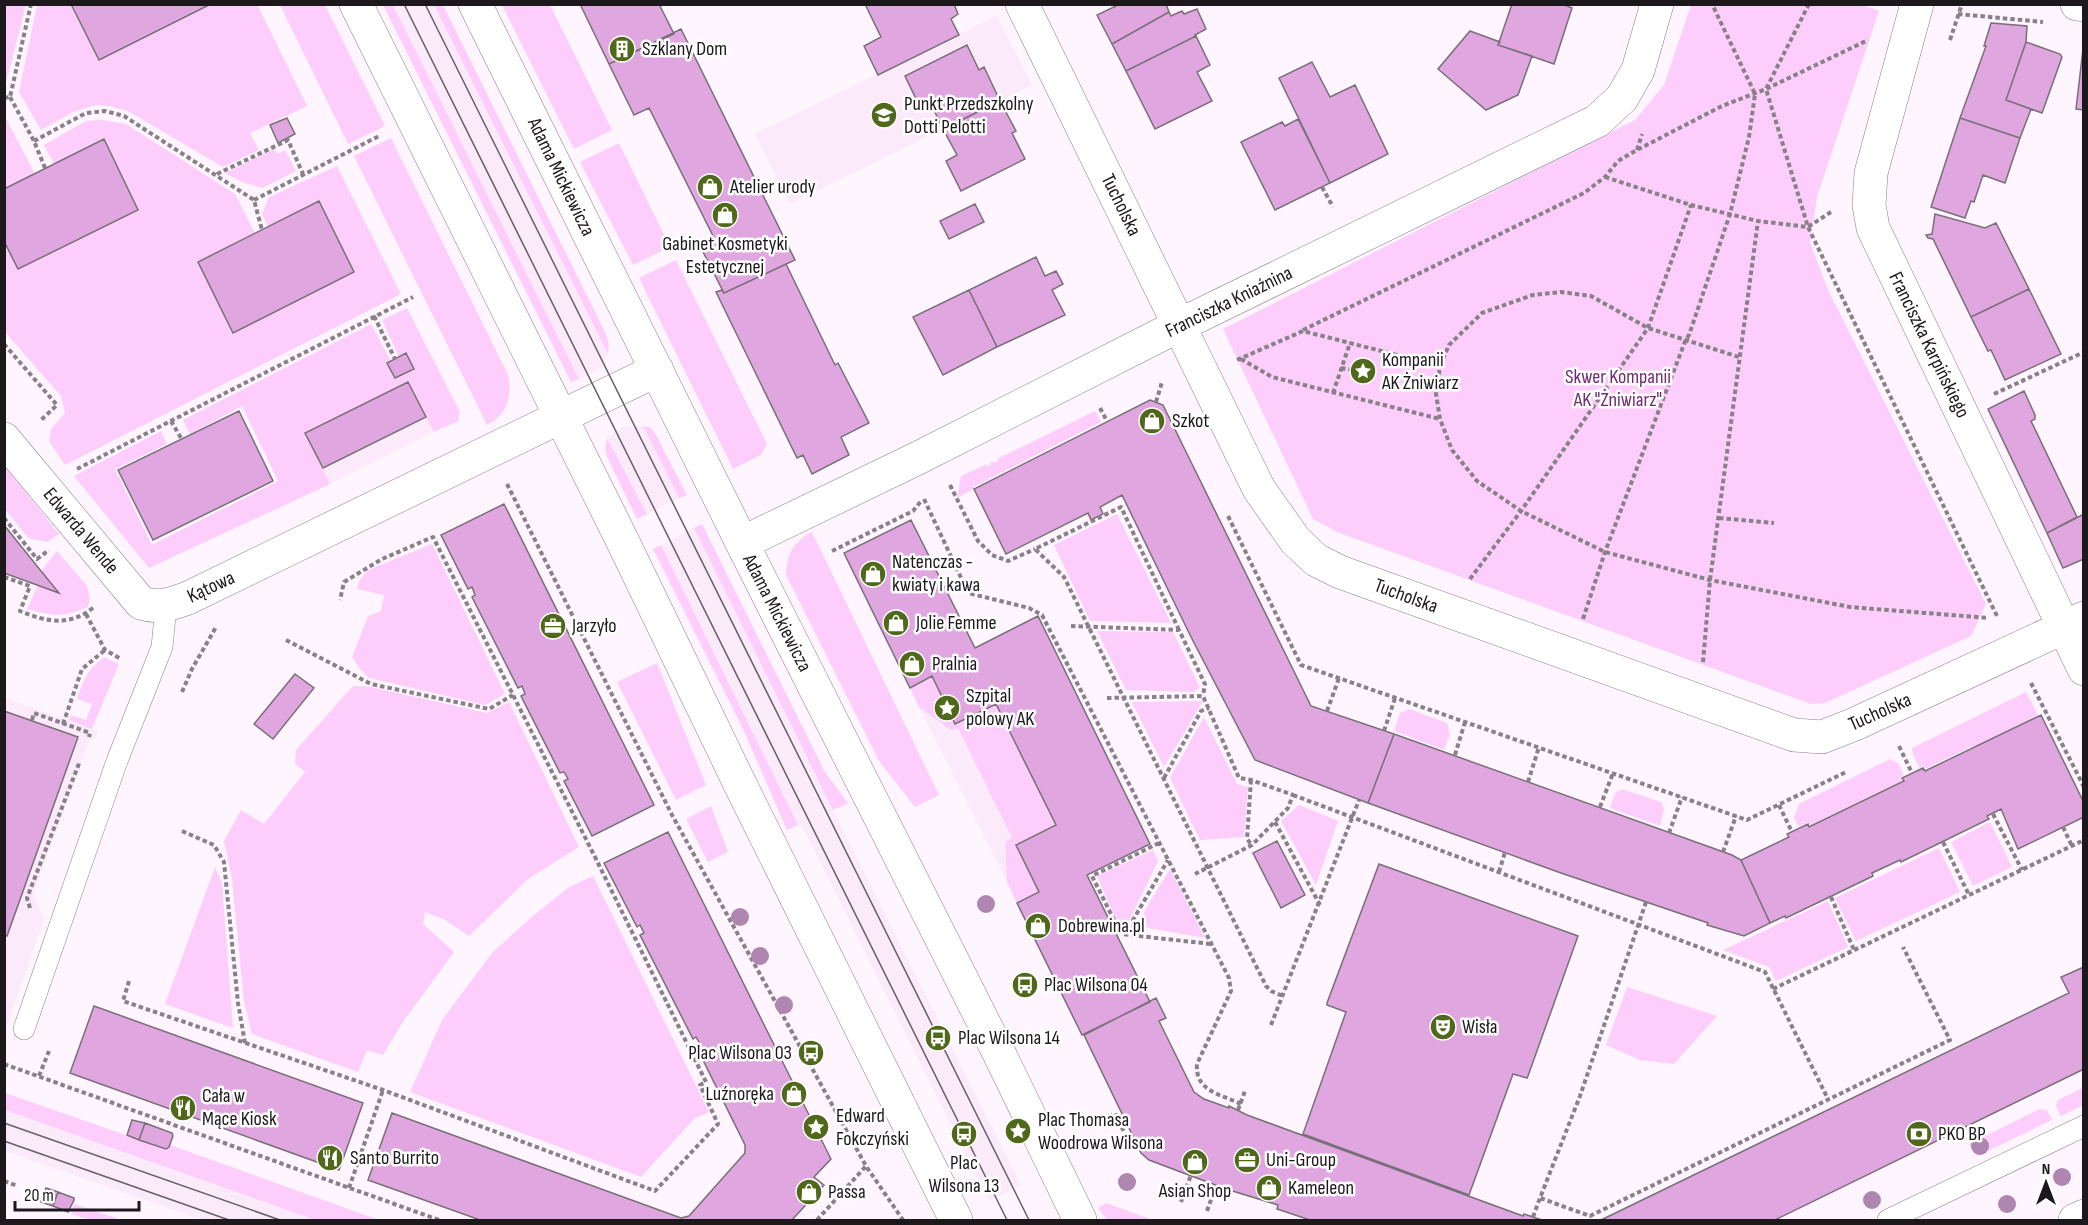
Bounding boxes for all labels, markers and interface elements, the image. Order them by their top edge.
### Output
building icon: Szklany Dom [607,34,637,64]
place label: Szklany Dom [642,37,727,61]
place label: Punkt Przedszkolny Dotti Pelotti [904,92,1034,139]
school or university icon: Punkt Przedszkolny Dotti Pelotti [869,100,899,130]
street label: Adama Mickiewicza [522,113,600,240]
street label: Tucholska [1096,170,1146,240]
shop icon: Atelier urody [695,172,725,202]
place label: Atelier urody [729,175,816,199]
shop icon: Gabinet Kosmetyki Estetycznej [710,200,740,230]
place label: Gabinet Kosmetyki Estetycznej [662,232,788,279]
street label: Franciszka Kniaźnina [1162,261,1296,343]
street label: Franciszka Karpińskiego [1883,268,1975,422]
place label: Kompanii AK Żniwiarz [1381,348,1459,395]
place icon: Kompanii AK Żniwiarz [1348,356,1378,386]
park label: Skwer Kompanii AK "Żniwiarz" [1565,365,1671,412]
shop icon: Szkot [1137,406,1167,436]
place label: Szkot [1172,409,1209,433]
street label: Edwarda Wende [38,483,124,579]
street label: Adama Mickiewicza [737,549,817,676]
place label: Natenczas - kwiaty i kawa [892,550,980,597]
shop icon: Natenczas - kwiaty i kawa [858,559,888,589]
street label: Kątowa [184,566,238,608]
street label: Tucholska [1371,573,1441,619]
shop icon: Jolie Femme [881,608,911,638]
office icon: Jarzyło [538,611,568,641]
place label: Jolie Femme [915,611,997,635]
place label: Jarzyło [571,614,617,638]
shop icon: Pralnia [897,649,927,679]
place label: Pralnia [932,652,977,676]
place label: Szpital polowy AK [966,684,1034,731]
street label: Tucholska [1845,688,1915,736]
place icon: Szpital polowy AK [932,693,962,723]
shop icon: Dobrewina.pl [1023,911,1053,941]
place label: Dobrewina.pl [1058,914,1145,938]
bus stop icon: Plac Wilsona 04 [1010,970,1040,1000]
place label: Plac Wilsona 04 [1044,973,1148,997]
theatre icon: Wisła [1428,1012,1458,1042]
place label: Wisła [1462,1015,1497,1039]
bus stop icon: Plac Wilsona 14 [923,1023,953,1053]
place label: Plac Wilsona 14 [958,1026,1060,1050]
bus stop icon: Plac Wilsona 03 [796,1038,826,1068]
place label: Plac Wilsona 03 [688,1041,792,1065]
shop icon: Luźnoręka [779,1079,809,1109]
place label: Luźnoręka [705,1082,774,1106]
place label: Cała w Mące Kiosk [202,1084,277,1131]
restaurant icon: Cała w Mące Kiosk [168,1093,198,1123]
place label: Edward Fokczyński [836,1104,909,1151]
place label: Plac Thomasa Woodrowa Wilsona [1038,1108,1163,1155]
place icon: Edward Fokczyński [801,1112,831,1142]
place icon: Plac Thomasa Woodrowa Wilsona [1003,1116,1033,1146]
bus stop icon: Plac Wilsona 13 [949,1119,979,1149]
bank icon: PKO BP [1904,1119,1934,1149]
place label: PKO BP [1938,1122,1986,1146]
restaurant icon: Santo Burrito [315,1143,345,1173]
office icon: Uni-Group [1232,1145,1262,1175]
place label: Santo Burrito [350,1146,439,1170]
shop icon: Asian Shop [1180,1147,1210,1177]
place label: Uni-Group [1266,1148,1336,1172]
place label: Plac Wilsona 13 [929,1151,999,1198]
north arrow [2016,1153,2076,1213]
text: N [2042,1160,2050,1179]
shop icon: Kameleon [1254,1173,1284,1203]
scale bar [15,1174,140,1212]
place label: Kameleon [1288,1176,1354,1200]
shop icon: Passa [794,1177,824,1207]
place label: Asian Shop [1158,1179,1231,1203]
place label: Passa [828,1180,866,1204]
text: 20 m [24,1185,54,1206]

